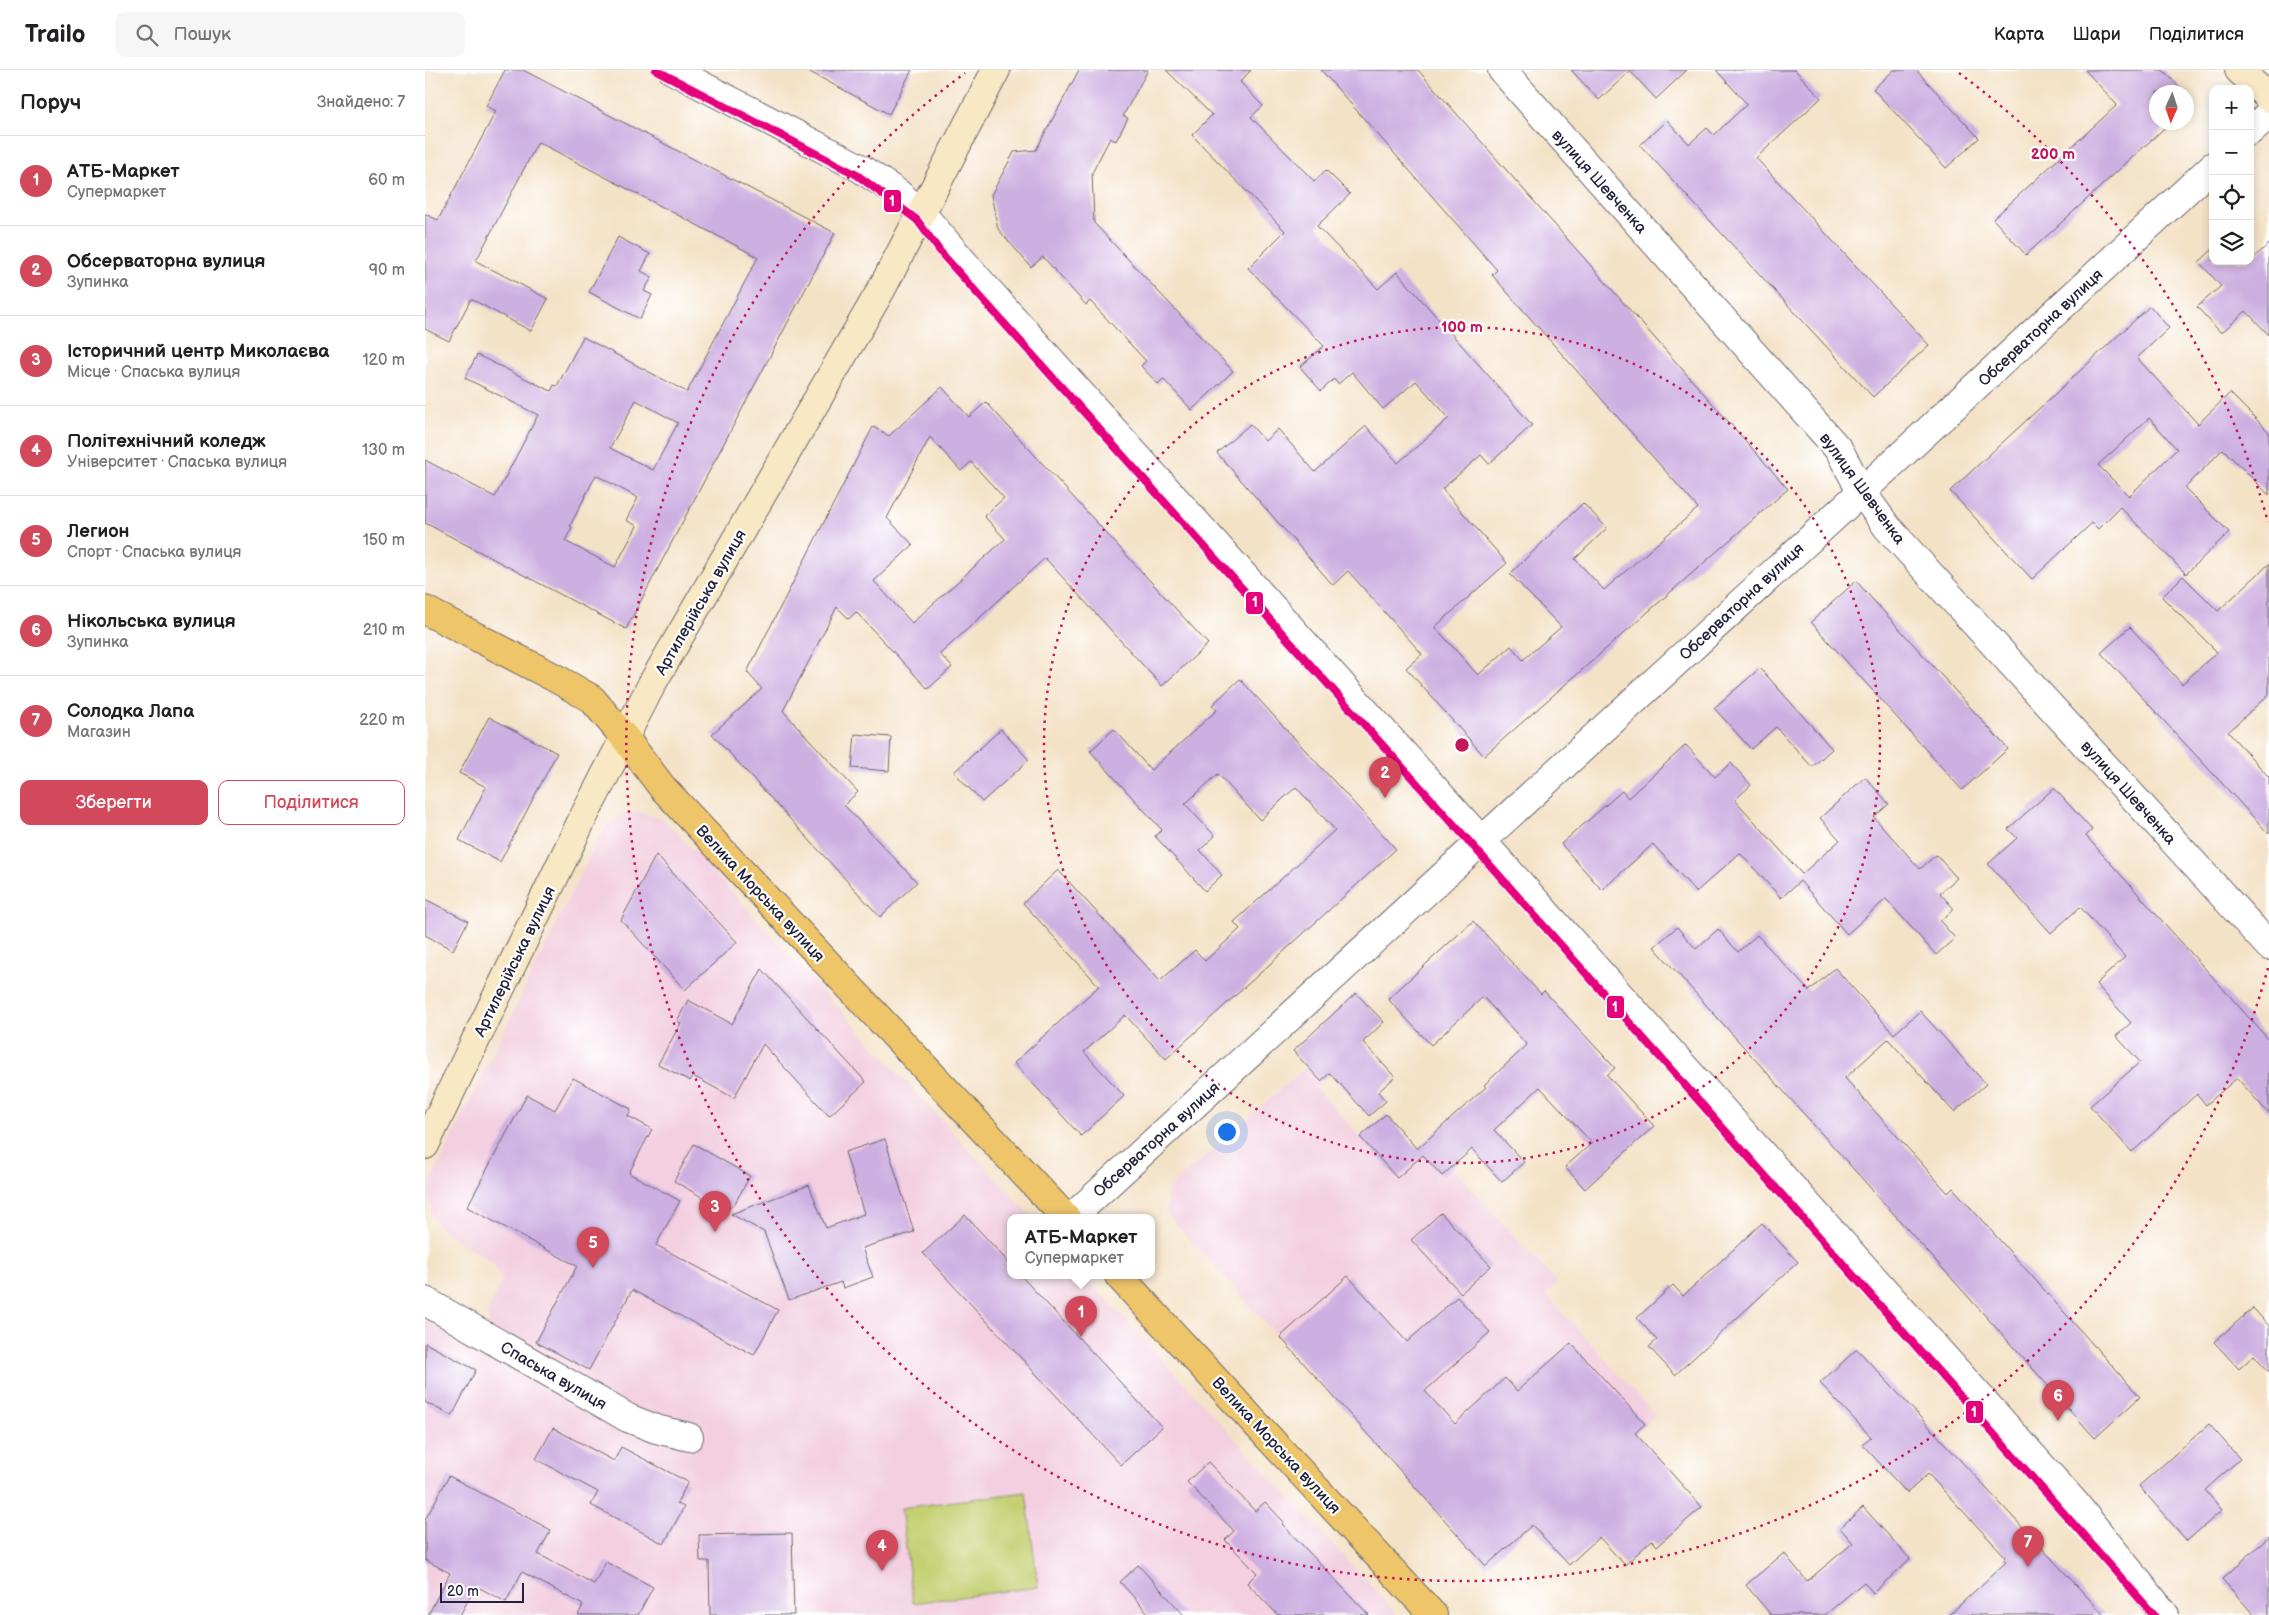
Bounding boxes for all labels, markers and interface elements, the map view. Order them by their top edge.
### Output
search box [115,12,465,57]
text: Trailo [25,20,85,49]
icon: search [133,21,161,49]
text: Пошук [173,23,231,46]
text: Карта [1994,24,2044,45]
text: Шари [2072,24,2121,45]
text: Поділитися [2149,24,2244,45]
north arrow [2149,85,2194,130]
map controls [2209,85,2254,265]
button: + [2209,85,2254,130]
text: Поруч [20,90,81,115]
text: Знайдено: 7 [317,93,405,112]
street label: вулиця Шевченка [1547,126,1651,238]
button: − [2209,130,2254,175]
text: 200 m [2031,145,2075,164]
text: АТБ-Маркет [67,160,180,183]
text: 1 [33,171,39,190]
text: 60 m [368,171,405,190]
button: locate [2209,175,2254,220]
text: Супермаркет [67,183,166,202]
line badge: 1 [883,189,902,213]
text: 1 [889,193,895,210]
button: layers [2209,220,2254,265]
text: Обсерваторна вулиця [67,250,266,273]
text: 2 [31,261,41,280]
text: 90 m [369,261,405,280]
street label: Обсерваторна вулиця [1975,265,2107,391]
text: Зупинка [67,273,129,292]
text: 100 m [1441,318,1483,337]
text: Історичний центр Миколаєва [67,340,329,363]
text: 3 [31,351,41,370]
text: 120 m [362,351,405,370]
text: Місце · Спаська вулиця [67,363,240,382]
street label: вулиця Шевченка [1815,429,1909,549]
text: Політехнічний коледж [67,430,266,453]
text: 4 [31,441,41,460]
text: 130 m [362,441,405,460]
text: Університет · Спаська вулиця [67,453,287,472]
text: Легион [67,520,130,543]
street label: Артилерійська вулиця [651,527,751,680]
text: 5 [31,531,41,550]
text: 150 m [363,531,405,550]
street label: Обсерваторна вулиця [1676,539,1808,665]
text: Спорт · Спаська вулиця [67,543,241,562]
line badge: 1 [1245,591,1264,615]
text: 1 [1252,594,1258,611]
text: Нікольська вулиця [67,610,236,633]
text: 6 [31,621,41,640]
text: 210 m [363,621,405,640]
text: Зупинка [67,633,129,652]
text: Солодка Лапа [67,700,194,723]
text: 7 [32,711,40,730]
text: 220 m [359,711,405,730]
text: Магазин [67,723,131,742]
centre of rings [1453,736,1471,754]
street label: вулиця Шевченка [2076,737,2180,849]
pin: 2 [1369,757,1401,798]
button: Зберегти [20,780,208,825]
button: Поділитися [218,780,405,825]
street label: Велика Морська вулиця [692,822,828,966]
street label: Артилерійська вулиця [470,883,560,1041]
line badge: 1 [1606,995,1625,1019]
text: 1 [1612,999,1618,1016]
street label: Обсерваторна вулиця [1090,1078,1224,1202]
your location [1214,1119,1240,1145]
pin: 3 [699,1191,731,1232]
popup [1007,1214,1155,1279]
text: АТБ-Маркет [1025,1226,1137,1249]
pin: 5 [577,1227,609,1268]
text: Супермаркет [1025,1249,1124,1268]
pin: 1 [1065,1296,1097,1337]
street label: Спаська вулиця [497,1338,610,1414]
street label: Велика Морська вулиця [1208,1374,1344,1518]
pin: 6 [2042,1380,2074,1421]
line badge: 1 [1965,1400,1984,1424]
text: 1 [1971,1404,1977,1421]
pin: 7 [2012,1526,2044,1567]
pin: 4 [866,1530,898,1571]
scale bar [440,1580,524,1603]
text: 20 m [447,1583,479,1600]

